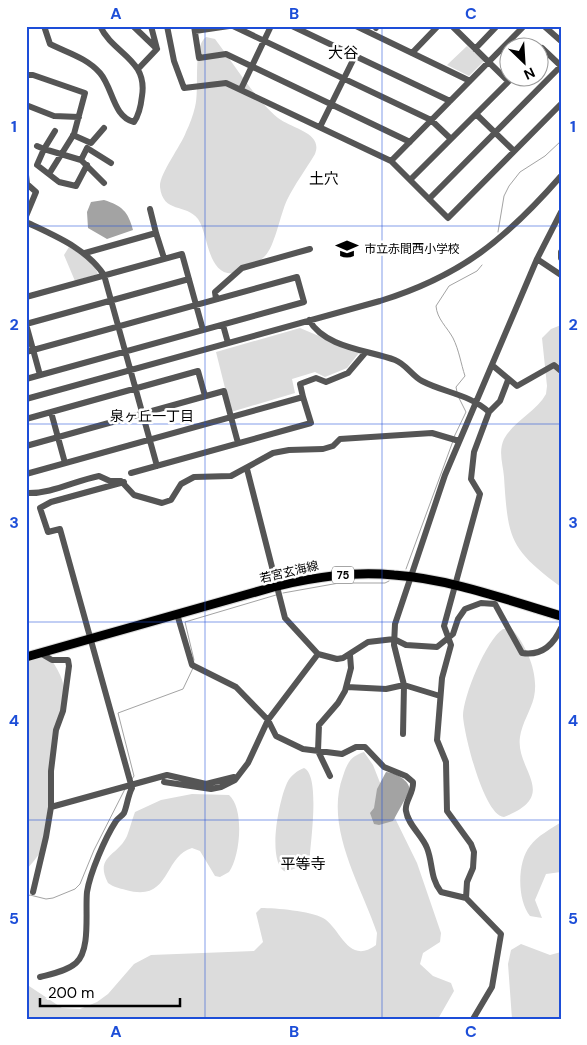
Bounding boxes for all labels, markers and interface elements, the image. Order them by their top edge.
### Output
text: A [110,3,122,24]
text: B [289,3,299,24]
text: C [465,3,477,24]
north arrow [500,38,550,88]
district label: 大谷 [328,43,358,63]
text: N [521,63,538,84]
text: 1 [11,116,17,137]
text: 1 [570,116,576,137]
district label: 土穴 [309,169,339,189]
school or university icon: 市立赤間西小学校 [334,236,360,262]
place label: 市立赤間西小学校 [364,241,460,257]
text: 2 [9,314,19,335]
text: 2 [568,314,578,335]
district label: 泉ヶ丘一丁目 [110,407,194,425]
text: 3 [9,512,19,533]
text: 3 [568,512,578,533]
street label: 若宮玄海線 [258,557,320,587]
road number: 75 [332,566,354,584]
text: 4 [9,710,19,731]
text: 4 [568,710,578,731]
district label: 平等寺 [280,854,326,874]
text: 5 [9,908,19,929]
text: 5 [568,908,578,929]
scale bar [40,975,180,1007]
text: 200 m [48,983,94,1003]
text: A [110,1021,122,1042]
text: B [289,1021,299,1042]
text: C [465,1021,477,1042]

